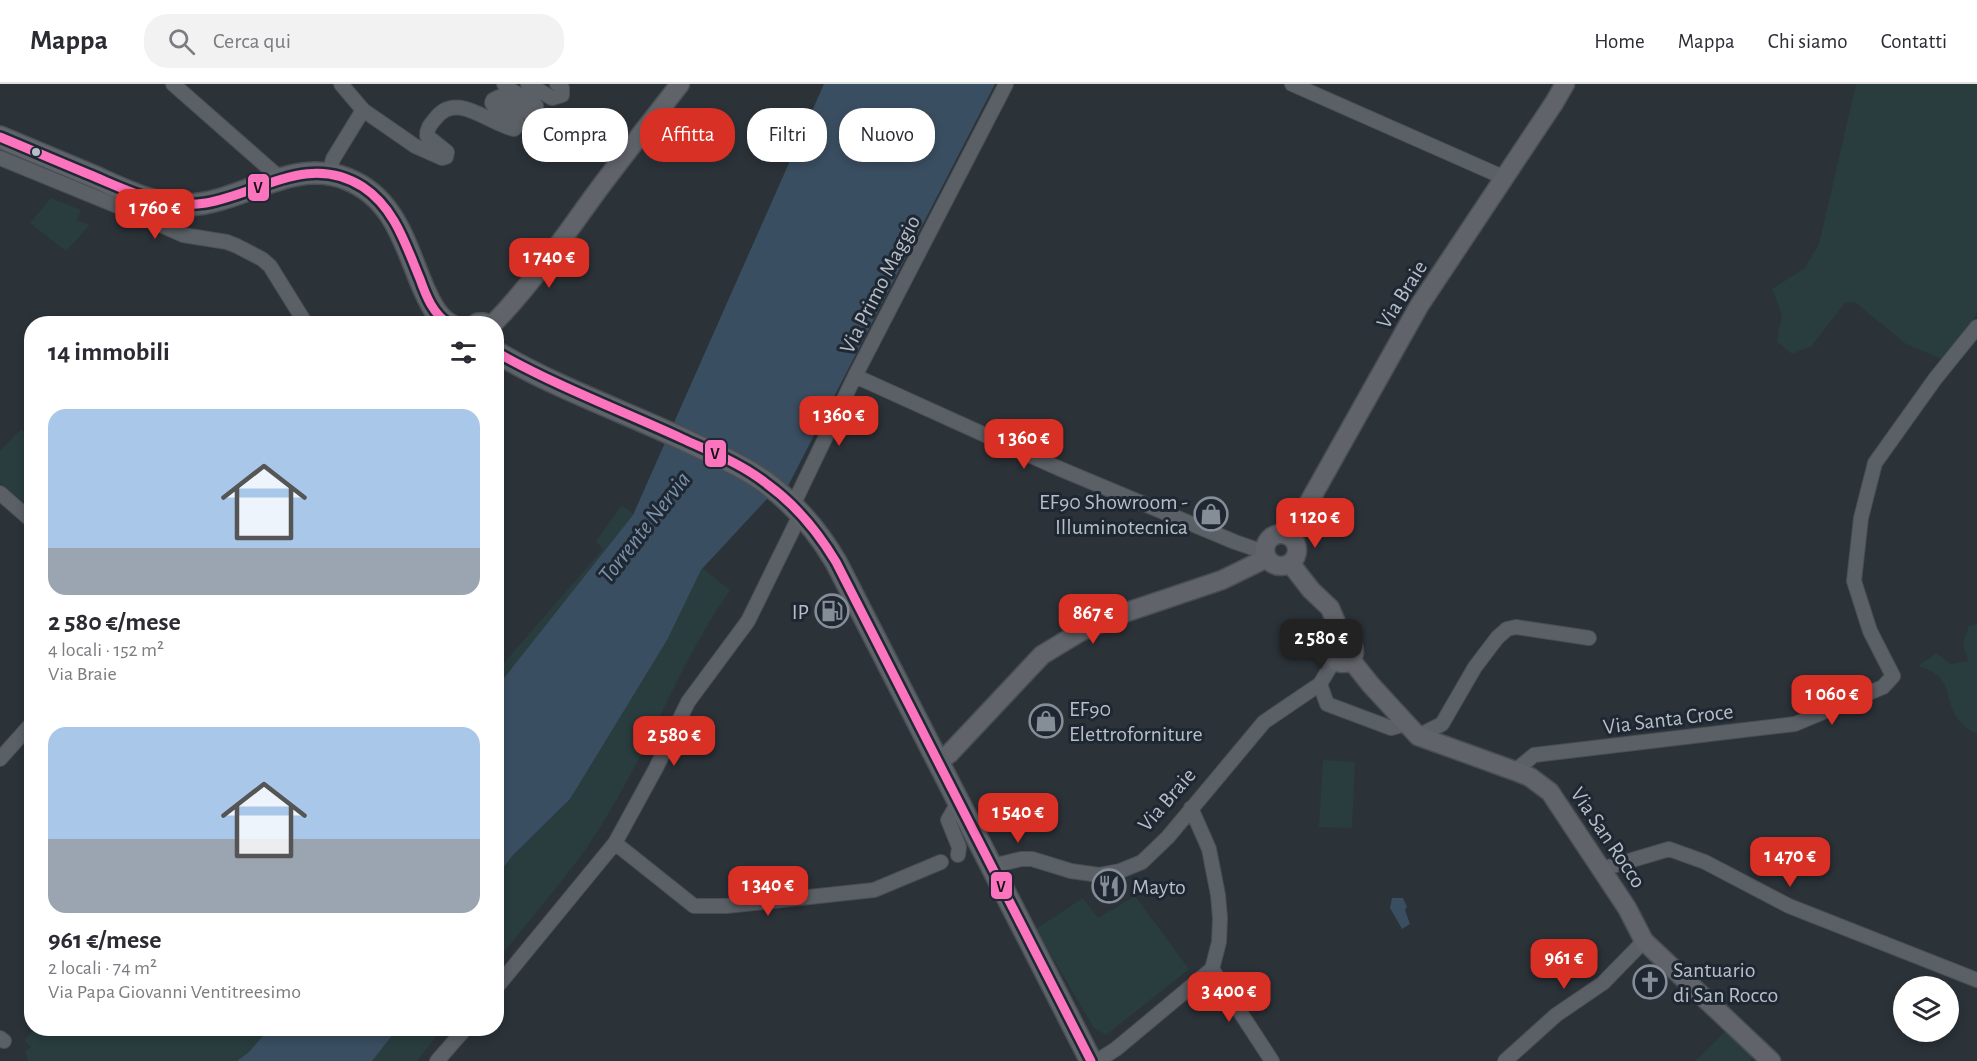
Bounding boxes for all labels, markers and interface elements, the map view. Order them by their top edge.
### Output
search box [144,14,564,68]
icon: search [165,25,198,58]
text: Mappa [30,27,108,55]
text: Cerca qui [213,30,291,52]
text: Home [1594,31,1645,52]
text: Mappa [1678,31,1735,52]
text: Chi siamo [1768,31,1848,52]
text: Contatti [1881,31,1947,52]
chip: Compra [522,108,628,162]
chip: Affitta [640,108,735,162]
chip: Filtri [747,108,827,162]
chip: Nuovo [839,108,935,162]
unlabelled marker [30,146,42,158]
line badge: V [247,173,270,202]
text: V [253,180,263,196]
pin: 1 760 € [100,189,210,240]
text: 1 760 € [129,198,181,218]
street label: Via Primo Maggio [836,212,924,357]
pin: 1 740 € [494,238,604,289]
text: 1 740 € [523,247,575,267]
street label: Via Braie [1372,257,1431,332]
icon: filters [447,336,480,369]
text: 14 immobili [48,339,170,365]
pin: 1 360 € [784,396,894,447]
text: 1 360 € [813,405,865,425]
pin: 1 360 € [969,419,1079,470]
text: 1 360 € [998,428,1050,448]
line badge: V [704,439,727,468]
text: V [710,446,720,462]
icon: home [210,448,318,556]
water label: Torrente Nervia [594,468,695,588]
place label: EF90 Showroom - Illuminotecnica [1039,491,1188,538]
shop icon: EF90 Showroom - Illuminotecnica [1193,496,1229,532]
pin: 1 120 € [1260,498,1370,549]
text: 1 120 € [1290,507,1340,527]
fuel station icon: IP [814,593,850,629]
pin: 867 € [1051,594,1135,645]
place label: IP [792,601,809,623]
text: 867 € [1073,603,1113,623]
text: 2 580 €/mese [48,609,181,635]
pin: 2 580 € [1266,619,1376,670]
text: 2 580 € [1294,628,1348,648]
text: 4 locali · 152 m² [48,640,164,660]
text: Via Braie [48,664,117,684]
pin: 1 060 € [1777,675,1887,726]
text: 1 060 € [1805,684,1859,704]
place label: EF90 Elettroforniture [1069,698,1203,745]
street label: Via Santa Croce [1602,700,1735,738]
shop icon: EF90 Elettroforniture [1028,703,1064,739]
pin: 2 580 € [619,716,729,767]
text: 2 580 € [647,725,701,745]
street label: Via Braie [1134,764,1200,835]
icon: home [210,766,318,874]
street label: Via San Rocco [1567,783,1650,892]
pin: 1 540 € [963,793,1073,844]
text: 1 540 € [992,802,1044,822]
pin: 1 470 € [1735,837,1845,888]
text: 1 470 € [1764,846,1816,866]
pin: 1 340 € [713,866,823,917]
restaurant icon: Mayto [1091,868,1127,904]
line badge: V [990,871,1013,900]
text: 1 340 € [742,875,794,895]
place label: Mayto [1132,876,1186,898]
text: V [996,879,1006,895]
text: 961 €/mese [48,927,161,953]
pin: 961 € [1522,939,1606,990]
text: 961 € [1545,948,1583,968]
text: 2 locali · 74 m² [48,958,157,978]
place label: Santuario di San Rocco [1673,959,1778,1006]
church icon: Santuario di San Rocco [1632,964,1668,1000]
pin: 3 400 € [1174,972,1284,1023]
map controls [1893,976,1959,1042]
button: layers [1893,976,1959,1042]
text: 3 400 € [1202,981,1256,1001]
text: Via Papa Giovanni Ventitreesimo [48,982,301,1002]

